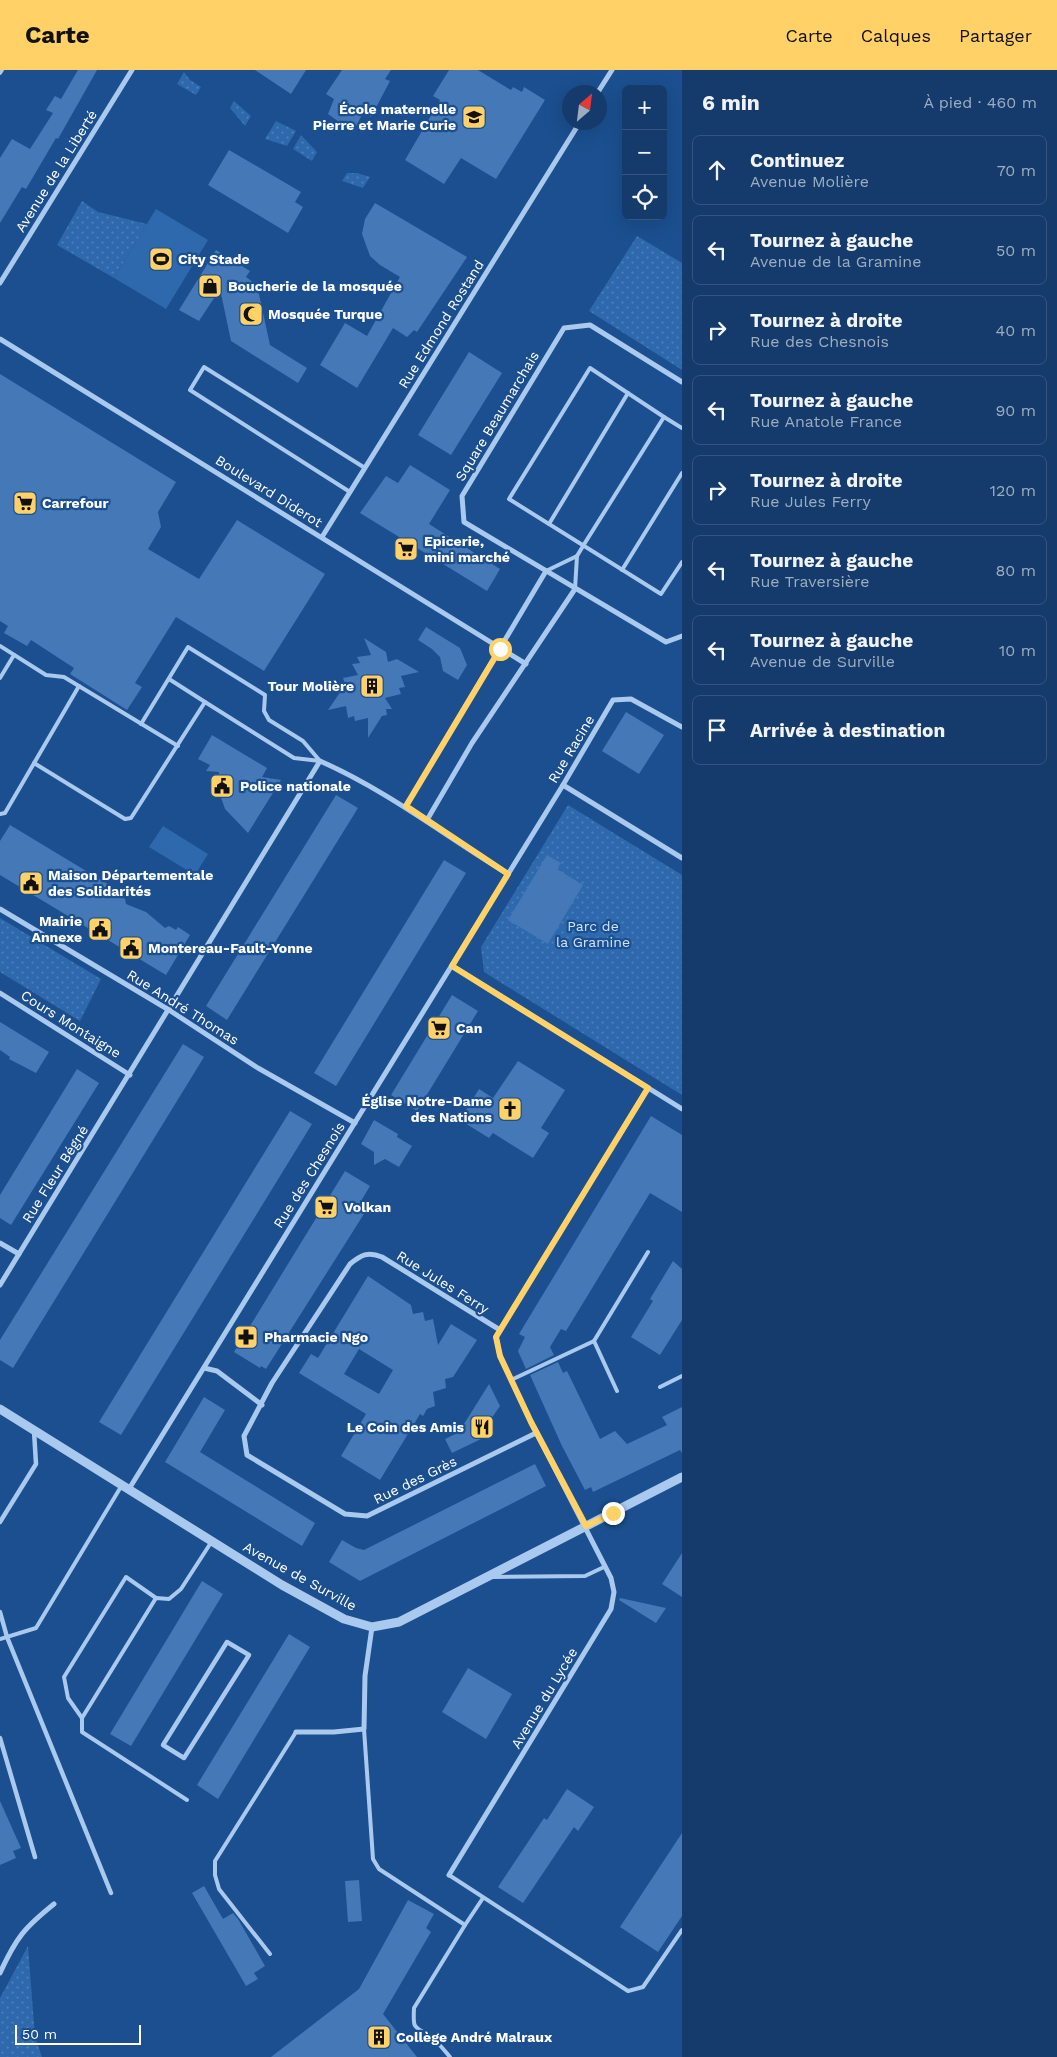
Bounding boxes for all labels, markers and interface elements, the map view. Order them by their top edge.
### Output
text: Carte [25,21,90,49]
text: Carte [785,25,833,46]
text: Calques [861,25,931,46]
text: Partager [959,25,1032,46]
north arrow [562,85,607,130]
map controls [622,85,667,220]
button: + [622,85,667,130]
text: 6 min [702,90,760,115]
text: À pied · 460 m [923,93,1037,112]
place label: École maternelle Pierre et Marie Curie [313,101,456,133]
school or university icon: École maternelle Pierre et Marie Curie [461,104,487,130]
street label: Avenue de la Liberté [12,107,100,235]
button: − [622,130,667,175]
text: Continuez [750,149,844,172]
icon: ahead [703,156,731,184]
text: 70 m [997,161,1036,180]
text: Avenue Molière [750,172,869,191]
button: locate [622,175,667,220]
text: Tournez à gauche [750,229,913,252]
icon: left [703,236,731,264]
text: 50 m [996,241,1036,260]
sports icon: City Stade [148,246,174,272]
place label: City Stade [178,251,250,267]
text: Avenue de la Gramine [750,252,921,271]
street label: Rue Edmond Rostand [395,257,487,391]
shop icon: Boucherie de la mosquée [197,273,223,299]
place label: Boucherie de la mosquée [228,278,402,294]
mosque icon: Mosquée Turque [238,301,264,327]
place label: Mosquée Turque [268,306,382,322]
text: Tournez à droite [750,309,902,332]
icon: right [703,316,731,344]
text: 40 m [996,321,1036,340]
text: Rue des Chesnois [750,332,889,351]
street label: Square Beaumarchais [452,348,542,484]
text: Tournez à gauche [750,389,913,412]
icon: left [703,396,731,424]
text: 90 m [995,401,1036,420]
text: Rue Anatole France [750,412,902,431]
street label: Boulevard Diderot [213,452,325,530]
text: Tournez à droite [750,469,902,492]
icon: right [703,476,731,504]
text: 120 m [990,481,1036,500]
supermarket icon: Carrefour [12,490,38,516]
text: Rue Jules Ferry [750,492,871,511]
place label: Carrefour [42,495,108,511]
place label: Epicerie, mini marché [424,533,510,565]
supermarket icon: Epicerie, mini marché [393,536,419,562]
text: Tournez à gauche [750,549,913,572]
icon: left [703,556,731,584]
text: 80 m [995,561,1036,580]
text: Rue Traversière [750,572,869,591]
text: Tournez à gauche [750,629,913,652]
icon: left [703,636,731,664]
route start [489,638,512,661]
text: 10 m [999,641,1036,660]
text: Avenue de Surville [750,652,895,671]
building icon: Tour Molière [359,673,385,699]
place label: Tour Molière [267,678,354,694]
street label: Rue Racine [545,712,597,786]
icon: arrive [703,716,731,744]
text: Arrivée à destination [750,719,945,742]
public building icon: Police nationale [209,773,235,799]
place label: Police nationale [240,778,351,794]
place label: Maison Départementale des Solidarités [48,867,213,899]
public building icon: Maison Départementale des Solidarités [18,870,44,896]
place label: Mairie Annexe [31,913,82,945]
public building icon: Mairie Annexe [87,916,113,942]
park label: Parc de la Gramine [556,918,630,950]
public building icon: Montereau-Fault-Yonne [118,935,144,961]
place label: Montereau-Fault-Yonne [148,940,313,956]
street label: Rue André Thomas [124,966,242,1048]
street label: Cours Montaigne [18,987,124,1061]
supermarket icon: Can [426,1015,452,1041]
place label: Can [456,1020,482,1036]
place label: Église Notre-Dame des Nations [362,1093,493,1125]
church icon: Église Notre-Dame des Nations [497,1096,523,1122]
street label: Rue des Chesnois [270,1119,348,1231]
street label: Rue Fleur Bégné [19,1122,91,1226]
supermarket icon: Volkan [313,1194,339,1220]
place label: Volkan [344,1199,391,1215]
street label: Rue Jules Ferry [394,1247,493,1317]
pharmacy icon: Pharmacie Ngo [233,1324,259,1350]
place label: Pharmacie Ngo [264,1329,368,1345]
restaurant icon: Le Coin des Amis [469,1414,495,1440]
place label: Le Coin des Amis [347,1419,465,1435]
street label: Rue des Grès [371,1453,459,1507]
route end [602,1502,625,1525]
street label: Avenue de Surville [241,1538,359,1614]
street label: Avenue du Lycée [508,1645,580,1751]
scale bar [15,2022,141,2045]
building icon: Collège André Malraux [366,2024,392,2050]
text: 50 m [22,2026,57,2042]
place label: Collège André Malraux [396,2029,553,2045]

